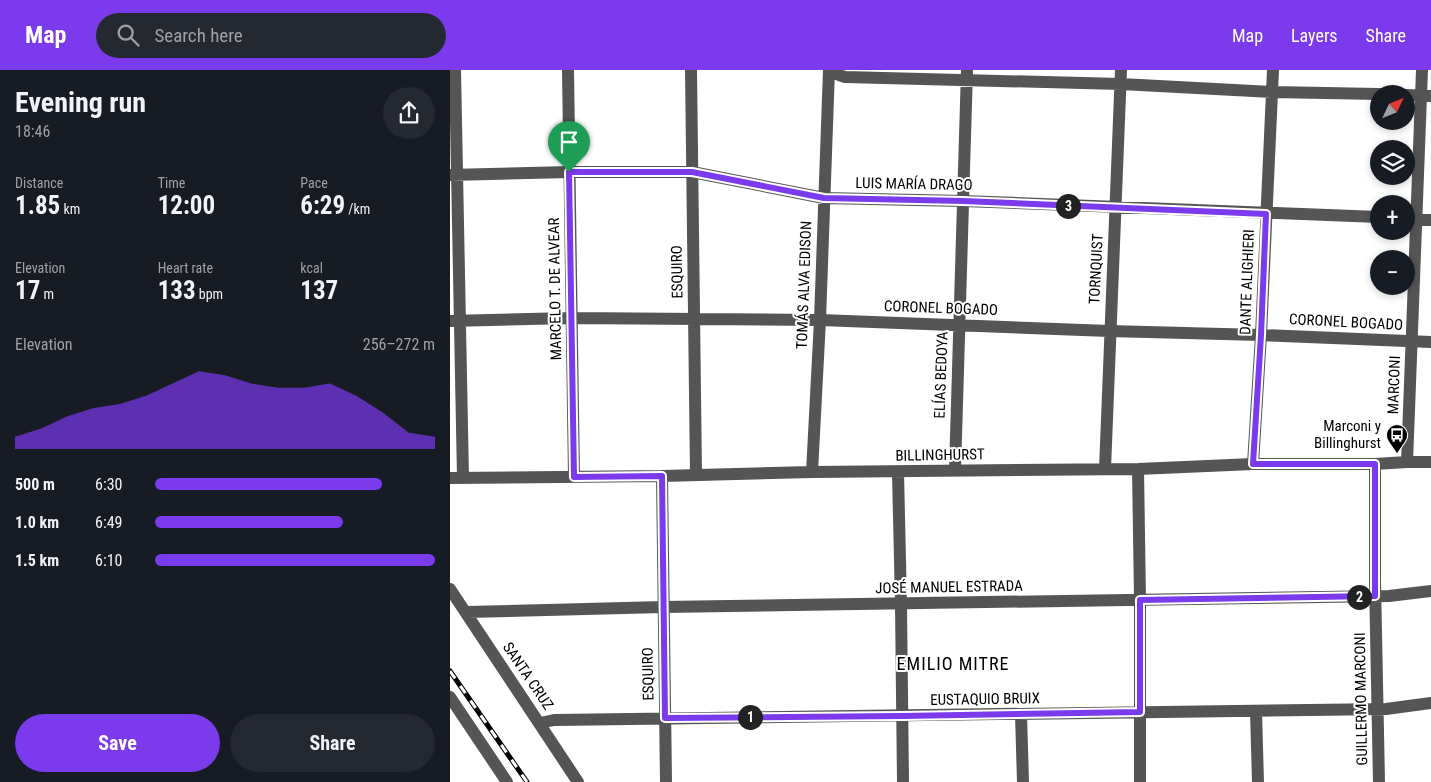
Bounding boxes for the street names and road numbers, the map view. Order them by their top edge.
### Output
street label: LUIS MARÍA DRAGO [855,174,973,194]
street label: MARCELO T. DE ALVEAR [545,217,565,361]
street label: TOMÁS ALVA EDISON [793,221,815,349]
street label: DANTE ALIGHIERI [1236,229,1258,335]
street label: TORNQUIST [1085,233,1107,305]
street label: ESQUIRO [668,245,686,299]
street label: CORONEL BOGADO [884,297,998,319]
street label: CORONEL BOGADO [1289,310,1403,334]
street label: ELÍAS BEDOYA [930,331,952,419]
street label: MARCONI [1384,355,1404,415]
street label: BILLINGHURST [895,445,985,465]
street label: JOSÉ MANUEL ESTRADA [875,577,1023,597]
street label: GUILLERMO MARCONI [1351,632,1371,766]
street label: SANTA CRUZ [499,639,557,713]
street label: ESQUIRO [639,647,657,701]
street label: EUSTAQUIO BRUIX [930,689,1040,709]

